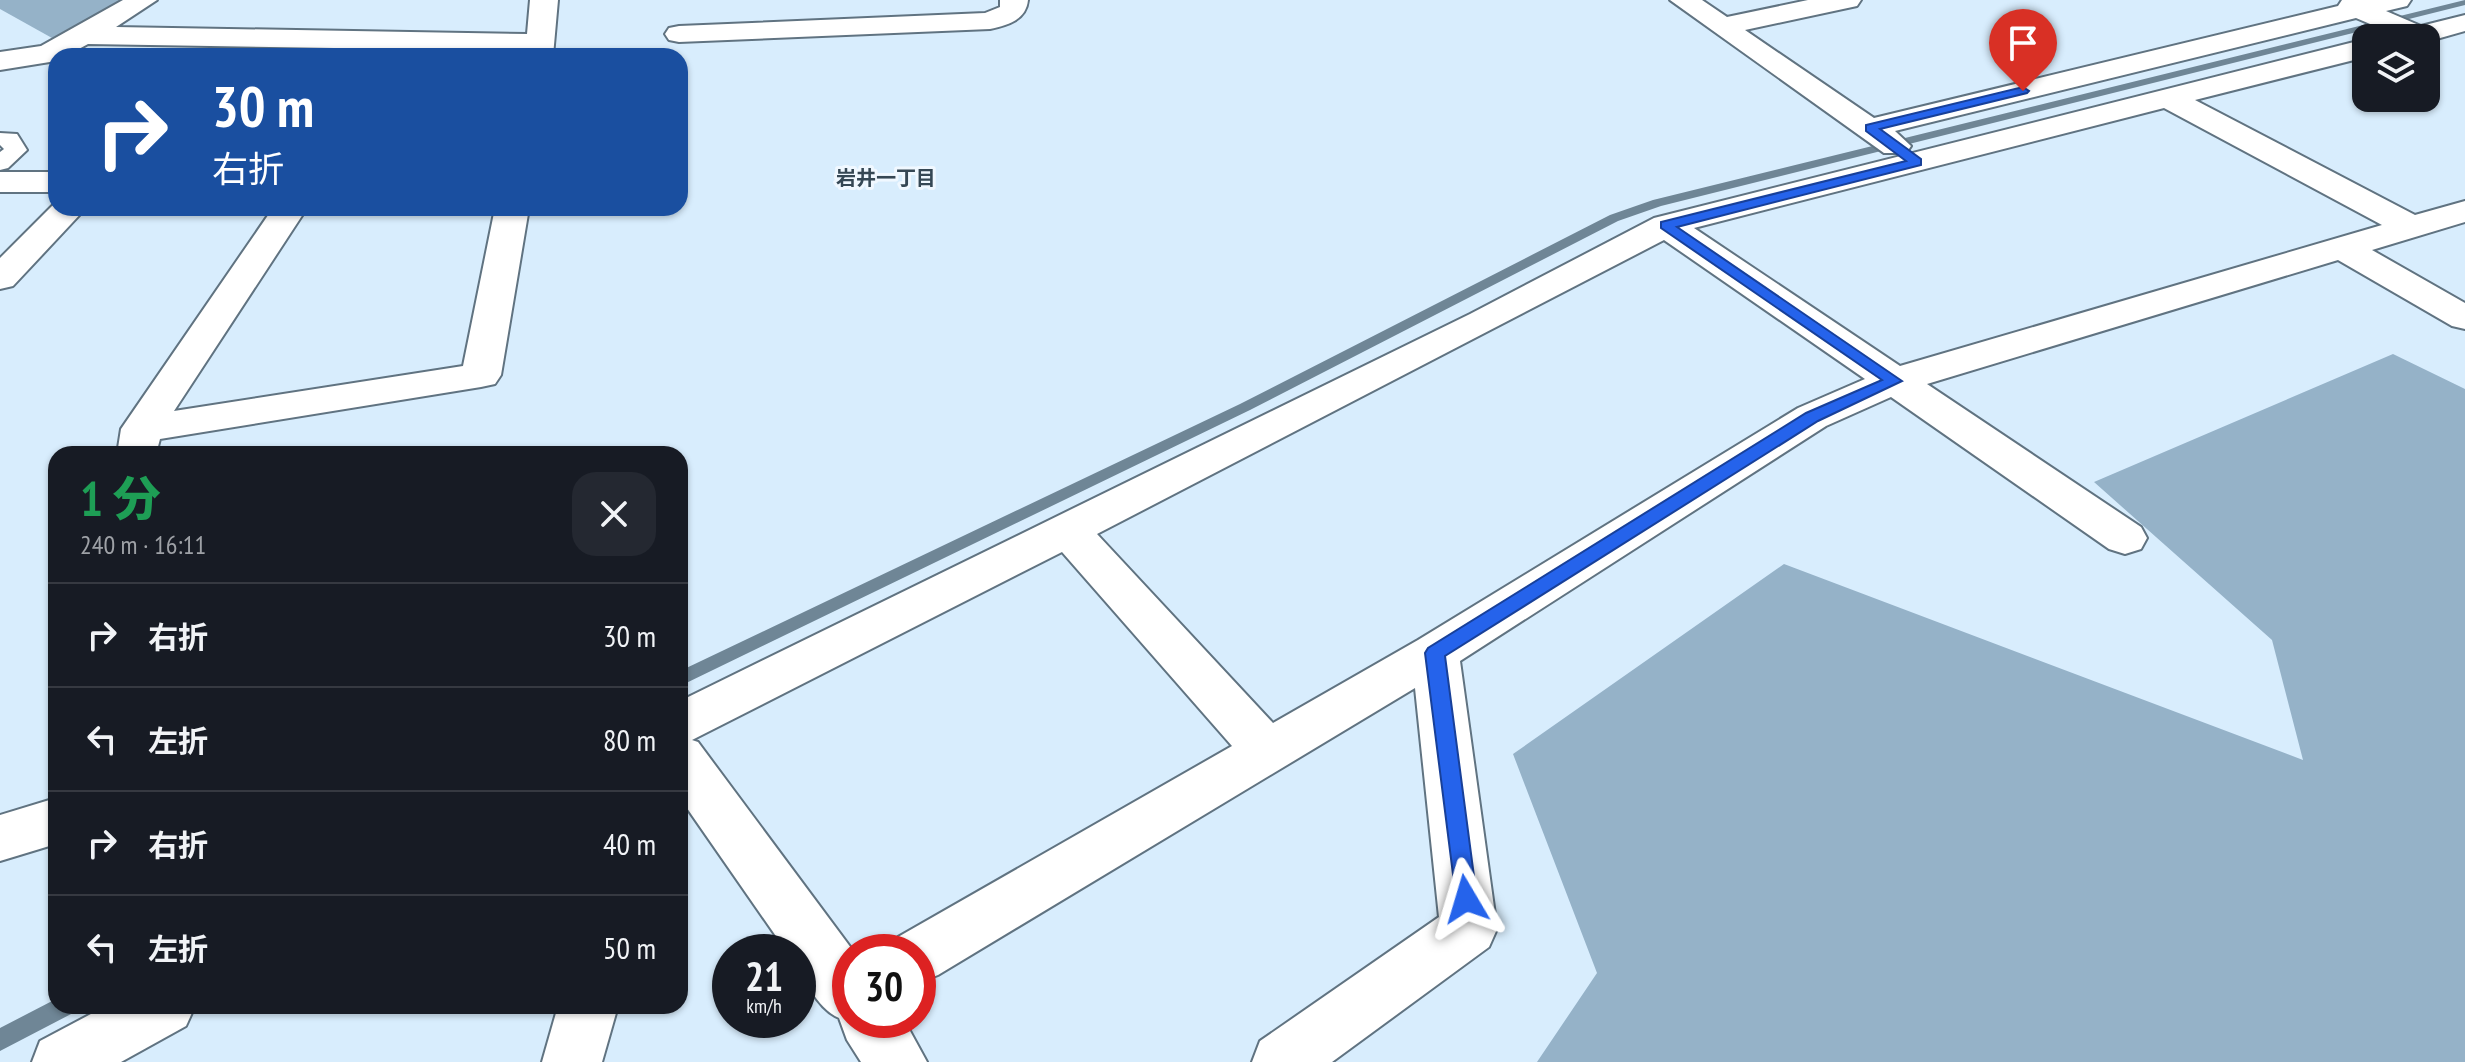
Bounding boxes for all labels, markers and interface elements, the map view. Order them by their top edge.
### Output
pin [1989,9,2057,91]
icon: arrive [2001,21,2045,65]
map controls [2352,24,2440,112]
button: layers [2352,24,2440,112]
text: 30 m [212,70,314,142]
icon: right [80,80,184,184]
text: 右折 [212,145,284,192]
district label: 岩井一丁目 [836,165,936,191]
text: 1 分 [80,467,161,529]
button: close [572,472,656,556]
text: 240 m · 16:11 [80,528,206,561]
icon: right [80,613,124,657]
text: 30 m [603,616,656,655]
text: 右折 [148,617,208,656]
icon: left [80,717,124,761]
text: 80 m [603,720,656,759]
text: 左折 [148,721,208,760]
icon: right [80,821,124,865]
text: 40 m [603,824,656,863]
text: 右折 [148,825,208,864]
position arrow [1424,857,1508,941]
icon: left [80,925,124,969]
text: 50 m [603,928,656,967]
text: 左折 [148,929,208,968]
speed limit sign: 30 [832,934,936,1038]
text: 21 [745,950,783,1002]
text: km/h [746,993,782,1019]

